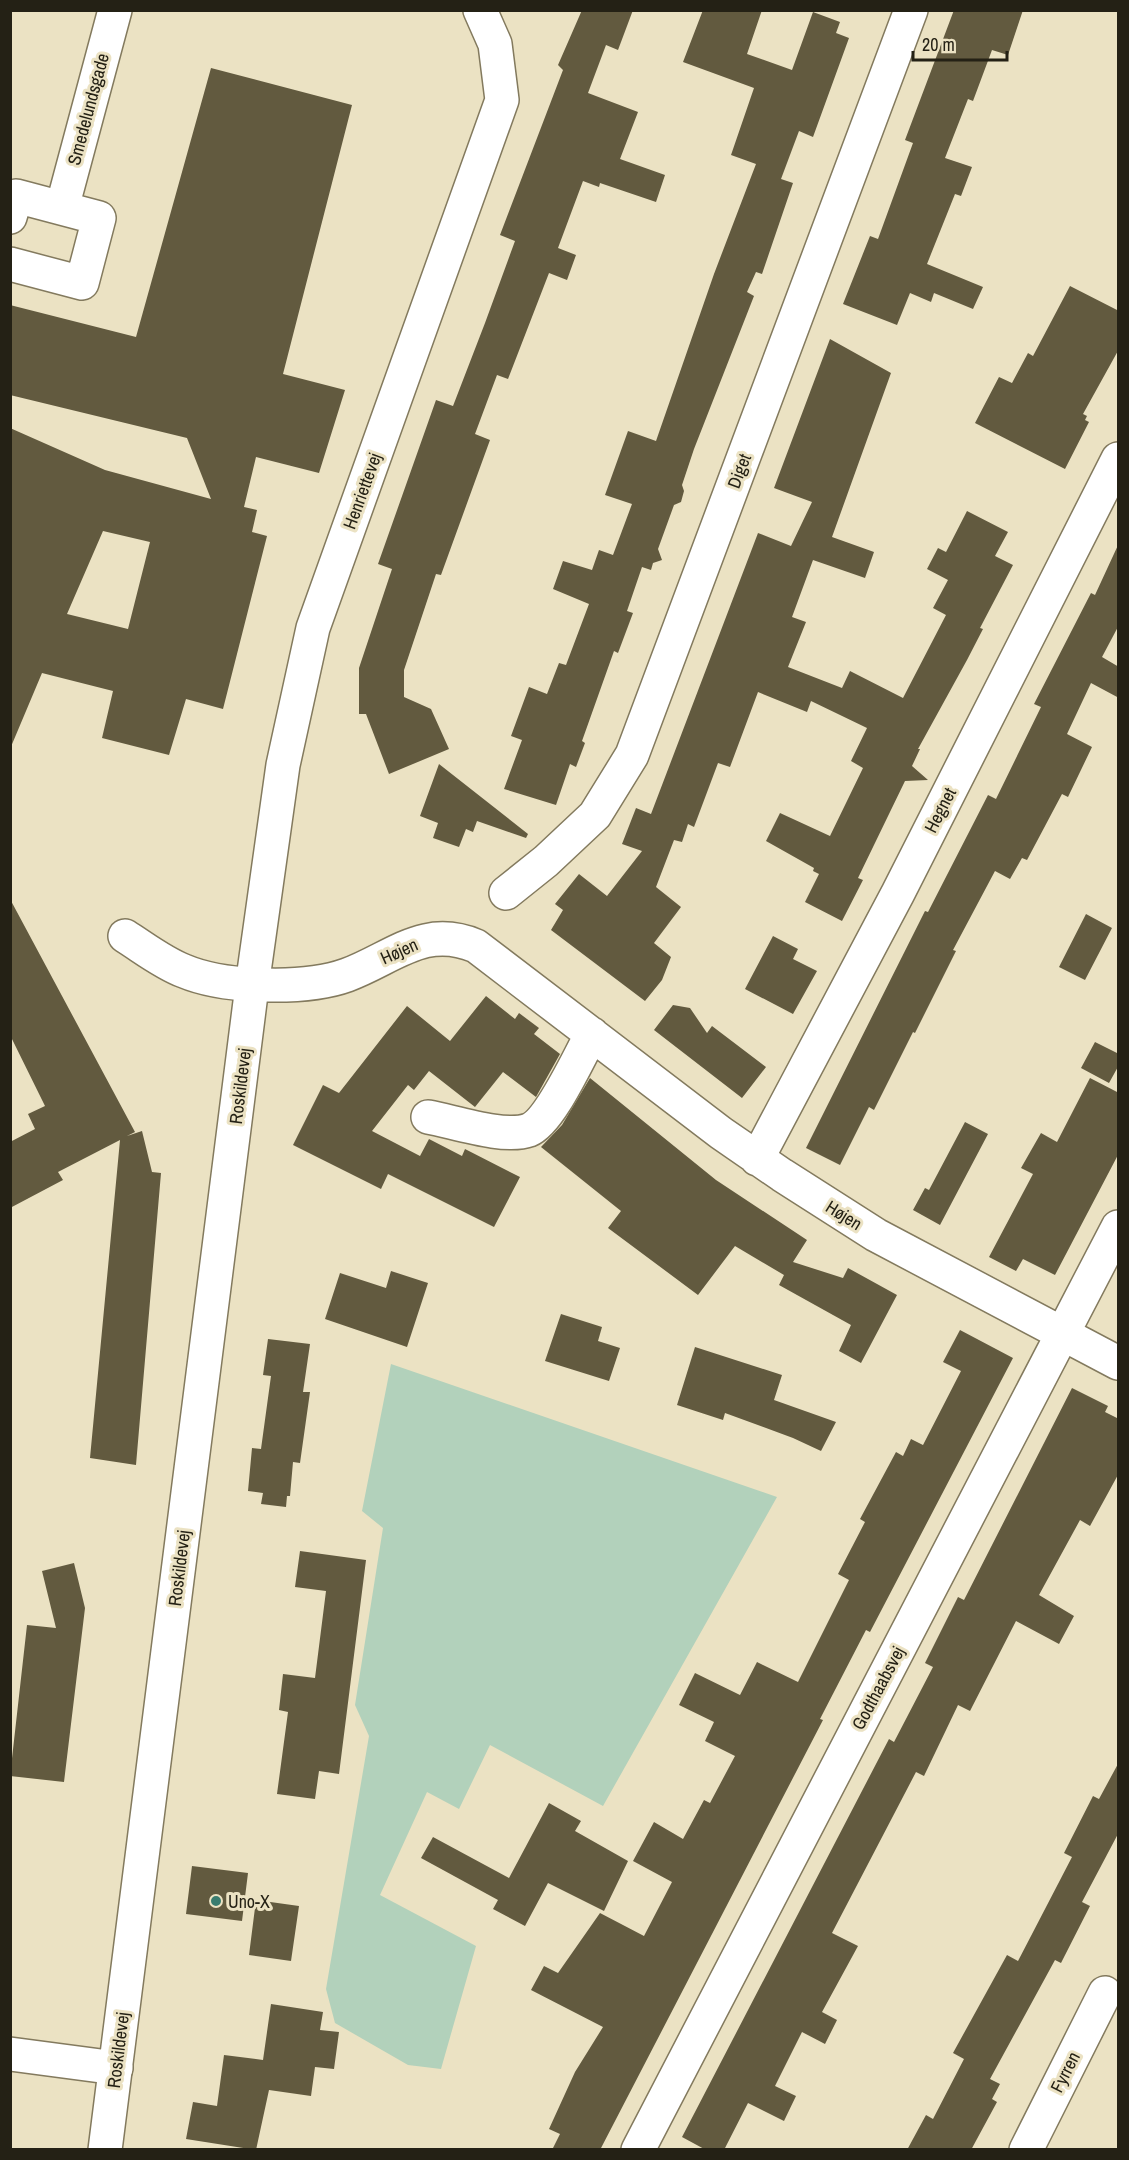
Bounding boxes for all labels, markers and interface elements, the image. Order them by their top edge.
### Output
scale bar [913,24,1008,62]
text: 20 m [922,32,955,57]
street label: Smedelundsgade [61,50,115,168]
street label: Henriettevej [337,449,387,533]
street label: Diget [721,450,757,492]
street label: Hegnet [918,783,962,837]
street label: Højen [376,932,422,970]
street label: Roskildevej [223,1047,257,1125]
street label: Højen [821,1194,867,1236]
street label: Roskildevej [162,1529,196,1607]
street label: Godthaabsvej [846,1642,910,1734]
place label: Uno-X [228,1889,270,1914]
marker: Uno-X [209,1894,223,1908]
street label: Roskildevej [101,2011,135,2089]
street label: Fyrren [1044,2047,1086,2097]

